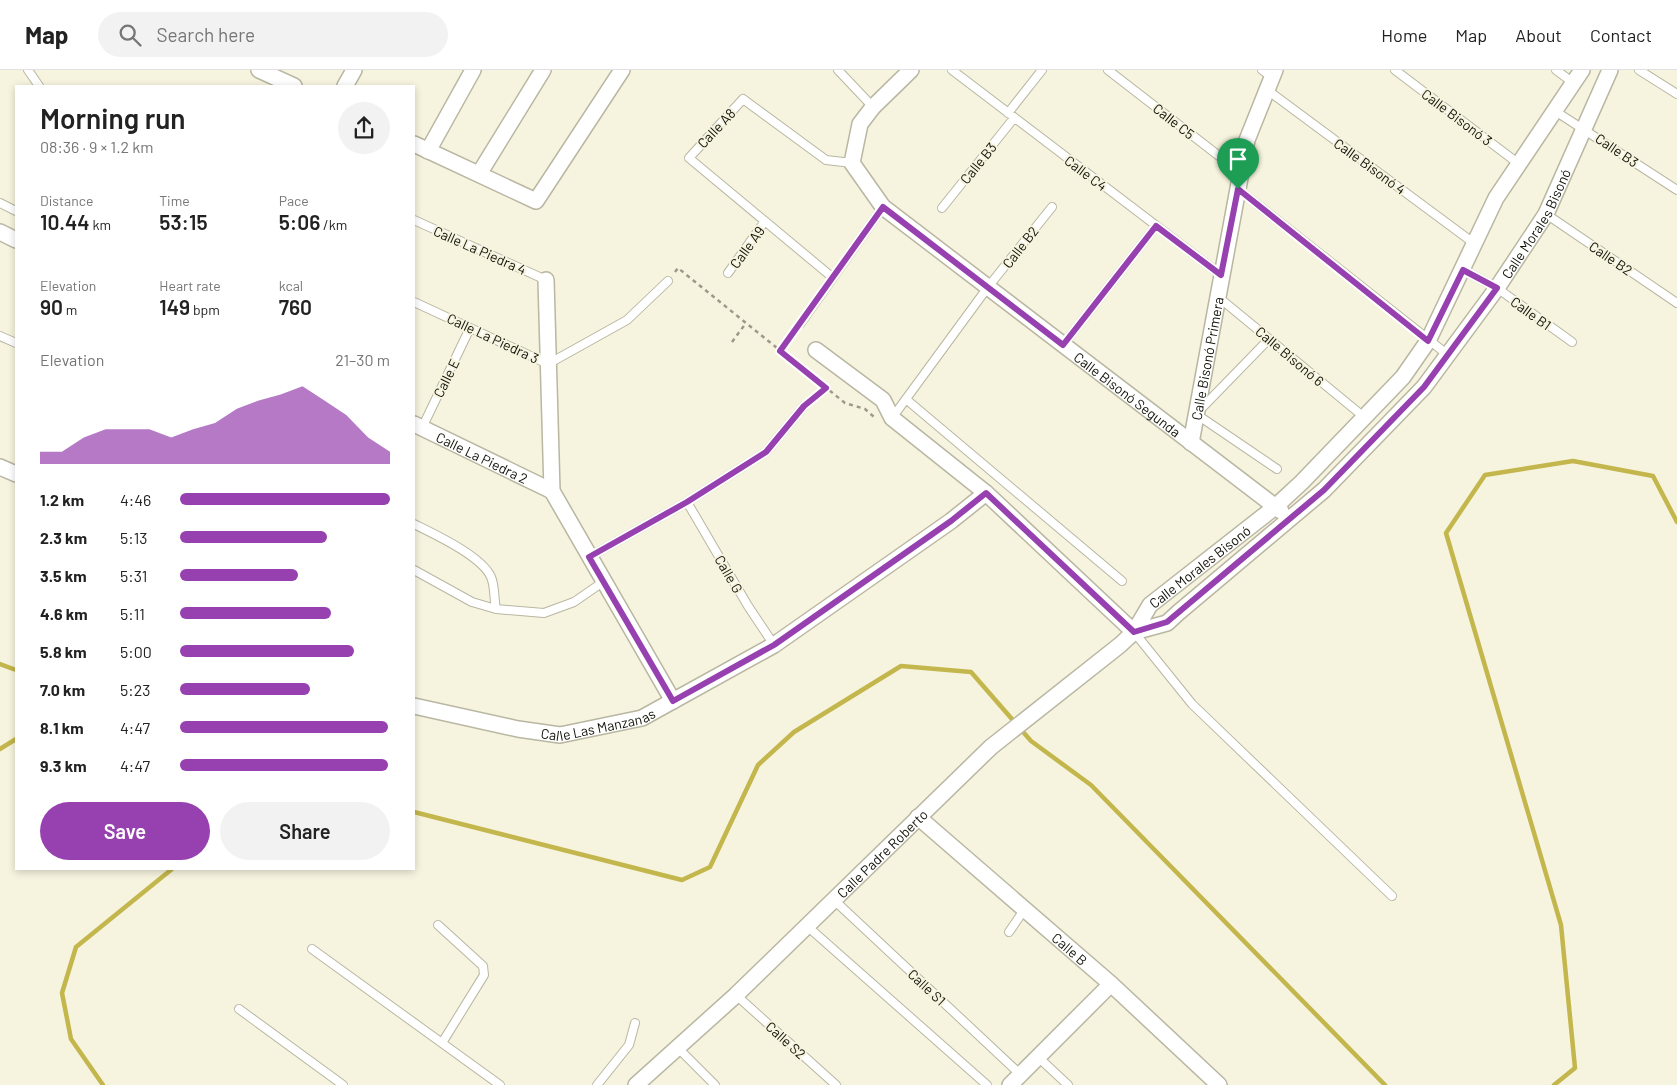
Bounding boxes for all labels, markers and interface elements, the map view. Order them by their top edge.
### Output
search box [98,12,448,57]
text: Map [25,20,68,49]
icon: search [116,21,144,49]
text: Search here [156,23,255,46]
text: Home [1381,24,1427,46]
text: Map [1455,24,1487,46]
text: About [1515,24,1562,46]
text: Contact [1590,24,1652,46]
street label: Calle Bisonó 3 [1418,85,1496,149]
street label: Calle C5 [1150,100,1198,142]
text: Morning run [40,101,186,135]
button: share [338,102,390,154]
street label: Calle A8 [693,105,739,151]
street label: Calle B3 [1592,129,1642,171]
street label: Calle Bisonó 4 [1331,134,1409,198]
text: 08:36 · 9 × 1.2 km [40,137,154,156]
pin [1217,138,1259,189]
street label: Calle B3 [956,139,1000,187]
icon: arrive [1224,145,1252,173]
street label: Calle C4 [1062,152,1110,194]
street label: Calle Morales Bisonó [1497,166,1574,281]
text: Distance [40,192,93,209]
text: Time [159,192,190,209]
text: Pace [279,192,309,209]
text: 10.44 [40,209,90,234]
text: 53:15 [159,209,208,234]
text: 5:06 [279,209,320,234]
text: km [90,216,111,233]
text: /km [320,216,347,233]
street label: Calle La Piedra 4 [431,222,529,278]
street label: Calle A9 [726,223,768,271]
street label: Calle B2 [998,223,1042,271]
street label: Calle B2 [1586,237,1636,279]
text: Elevation [40,277,96,294]
text: Heart rate [159,277,221,294]
text: kcal [279,277,303,294]
street label: Calle B1 [1507,293,1555,333]
text: 90 [40,294,63,319]
text: 149 [159,294,190,319]
text: 760 [279,294,312,319]
street label: Calle Bisonó Primera [1187,295,1226,421]
text: m [63,301,77,318]
text: bpm [190,301,220,318]
street label: Calle La Piedra 3 [444,309,542,367]
street label: Calle Bisonó 6 [1252,323,1328,389]
street label: Calle Bisonó Segunda [1071,348,1184,440]
text: Elevation [40,350,104,369]
text: 21–30 m [335,350,390,369]
street label: Calle E [429,356,463,400]
street label: Calle La Piedra 2 [434,428,531,487]
text: 1.2 km [40,490,84,509]
text: 4:46 [120,490,151,509]
street label: Calle Morales Bisonó [1145,521,1253,611]
text: 2.3 km [40,528,87,547]
text: 5:13 [120,528,148,547]
street label: Calle G [711,552,747,596]
text: 3.5 km [40,566,87,585]
text: 5:31 [120,566,147,585]
text: 4.6 km [40,604,88,623]
text: 5:11 [120,604,145,623]
text: 5.8 km [40,642,87,661]
text: 5:00 [120,642,152,661]
text: 7.0 km [40,680,85,699]
text: 5:23 [120,680,150,699]
street label: Calle Las Manzanas [540,704,658,743]
text: 8.1 km [40,718,84,737]
text: 4:47 [120,718,150,737]
text: 9.3 km [40,756,87,775]
text: 4:47 [120,756,150,775]
button: Save [40,802,210,860]
button: Share [220,802,390,860]
street label: Calle Padre Roberto [833,805,931,901]
street label: Calle B [1049,929,1091,968]
street label: Calle S1 [905,965,949,1009]
street label: Calle S2 [763,1018,809,1062]

